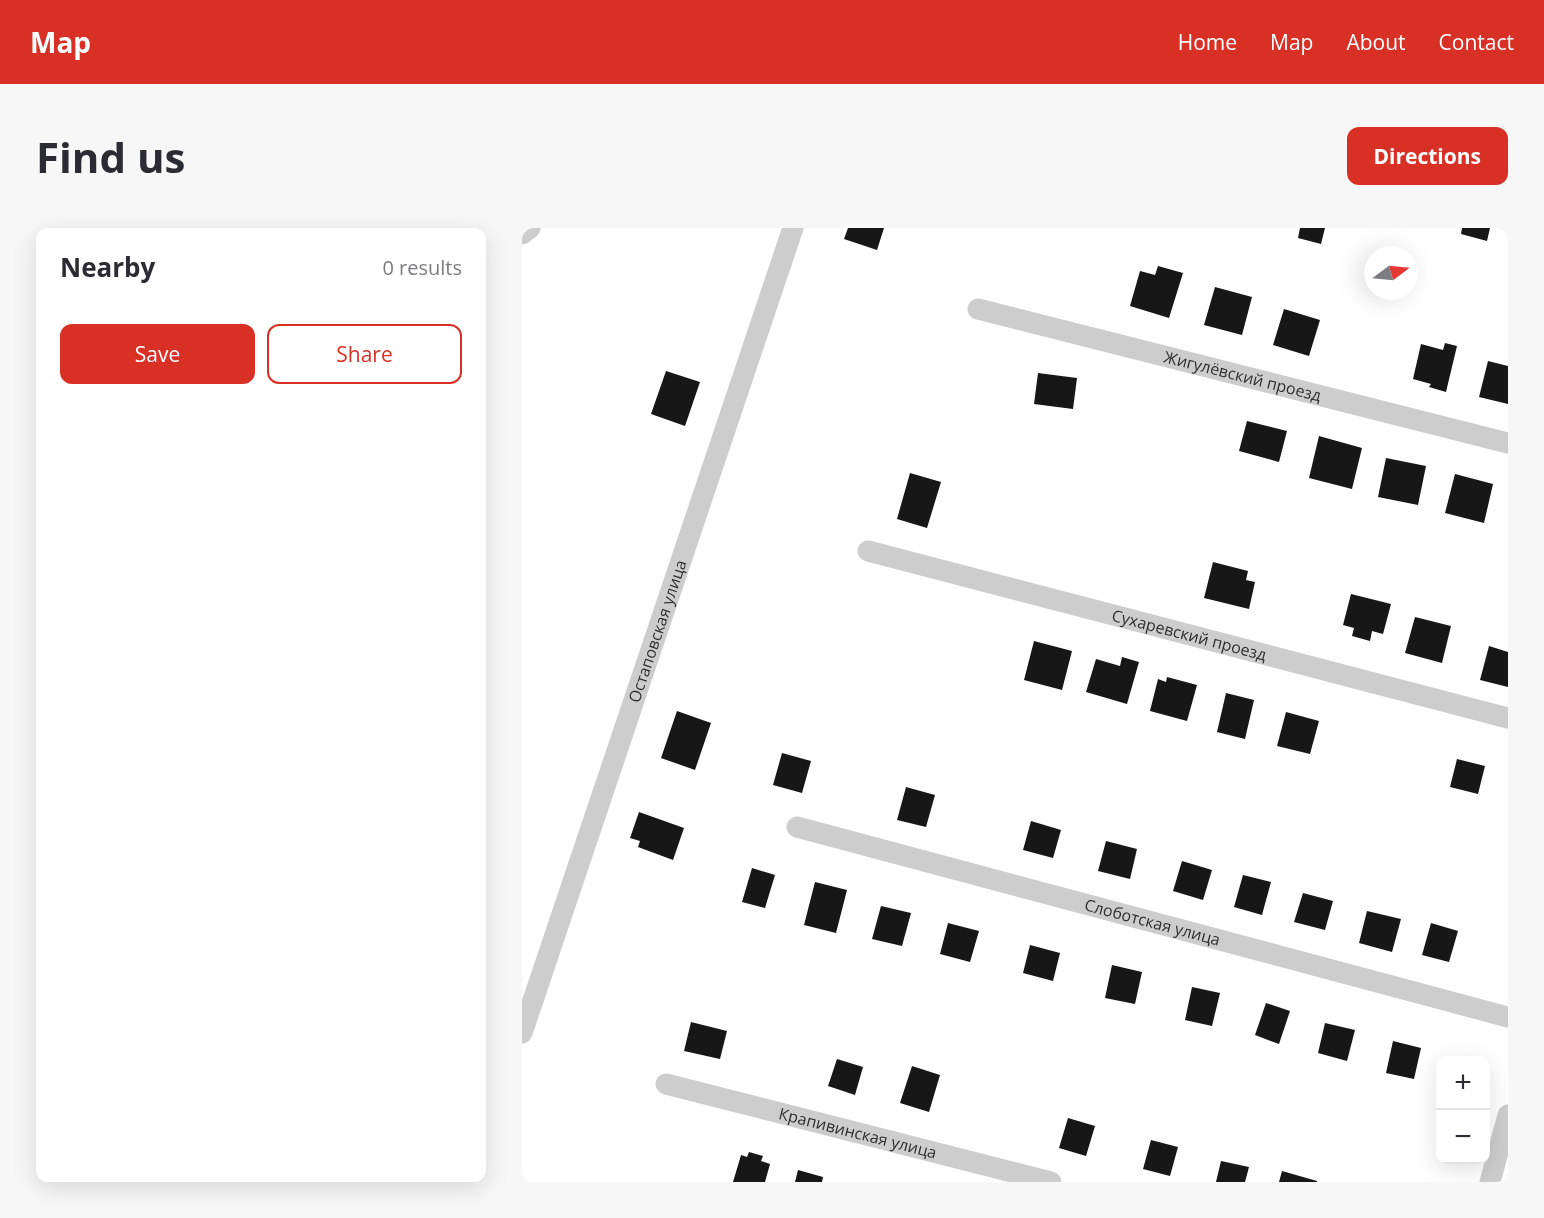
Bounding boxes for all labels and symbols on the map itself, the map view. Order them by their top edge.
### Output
north arrow [1364,246,1418,300]
street label: Жигулёвский проезд [1162,345,1324,406]
street label: Остаповская улица [623,557,692,705]
street label: Сухаревский проезд [1110,604,1269,666]
street label: Слоботская улица [1082,893,1223,951]
street label: Крапивинская улица [777,1102,939,1163]

